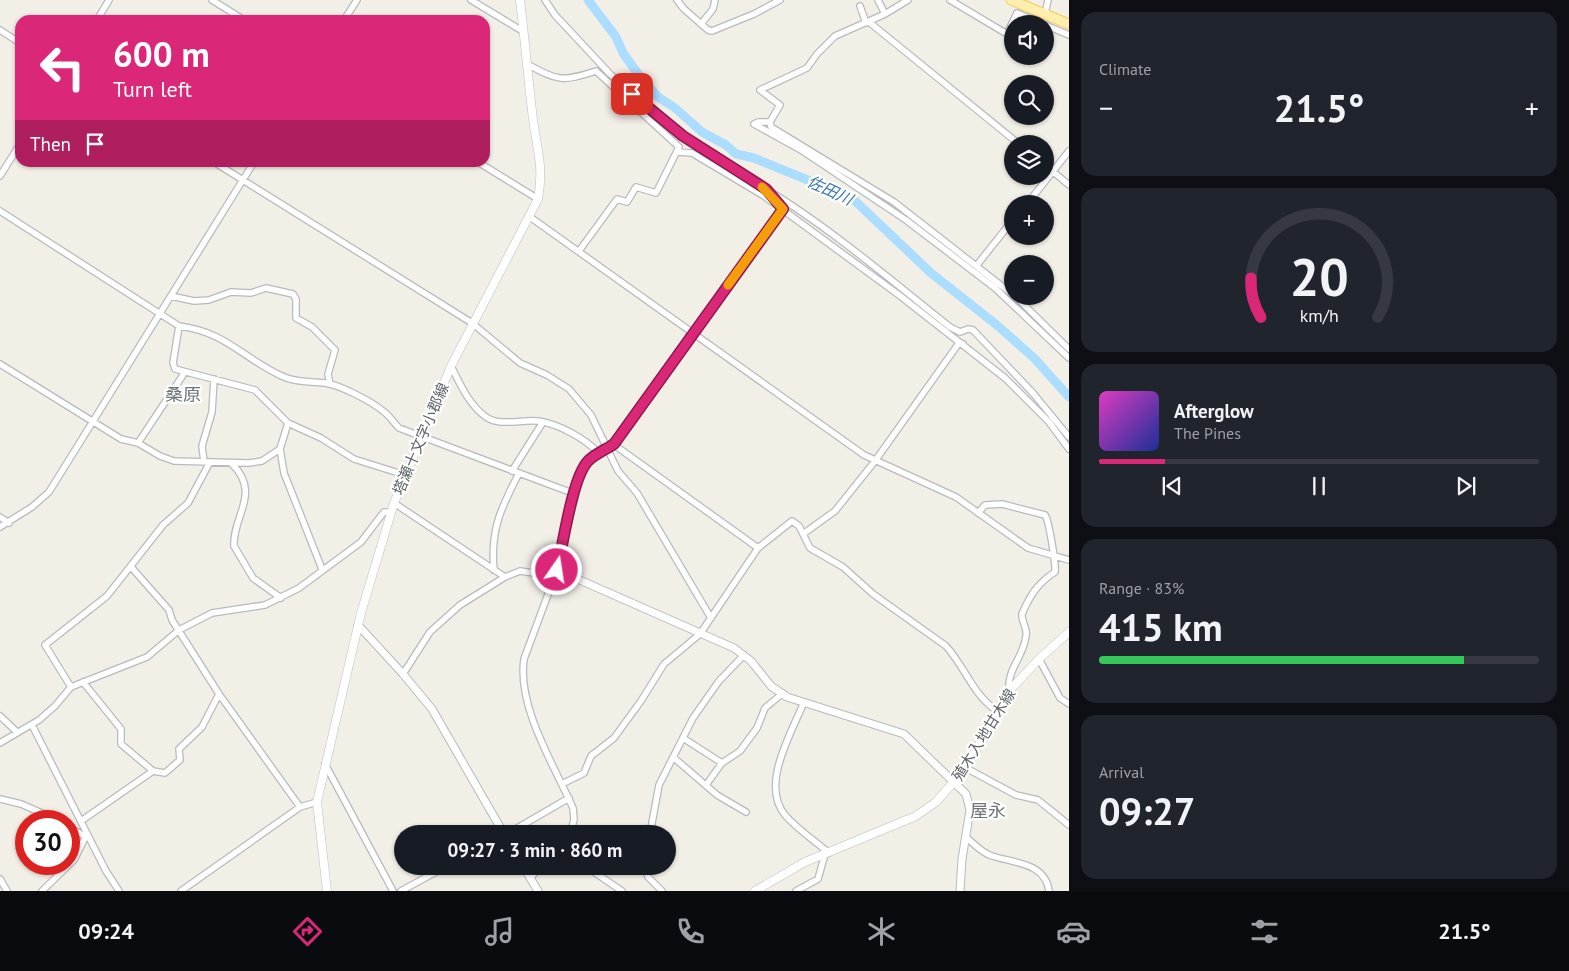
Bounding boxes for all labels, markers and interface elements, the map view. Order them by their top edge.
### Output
map controls [1004,15,1054,305]
button: sound [1004,15,1054,65]
text: 600 m [113,31,210,77]
icon: left [30,35,95,100]
text: Climate [1099,59,1151,79]
pin [611,73,653,115]
text: Turn left [113,75,192,103]
button: search [1004,75,1054,125]
icon: arrive [618,80,646,108]
text: 21.5° [1274,83,1364,132]
text: − [1099,89,1113,126]
text: + [1525,89,1539,126]
icon: arrive [81,130,109,158]
text: Then [30,132,71,156]
button: layers [1004,135,1054,185]
water label: 佐田川 [804,171,858,210]
button: + [1004,195,1054,245]
text: 20 [1290,243,1348,310]
button: − [1004,255,1054,305]
text: km/h [1299,304,1339,327]
street label: 塔瀬十文字小郡線 [388,380,453,498]
district label: 桑原 [165,383,201,406]
text: Afterglow [1174,399,1254,423]
text: The Pines [1174,423,1241,443]
icon: previous [1158,472,1186,500]
icon: pause [1305,472,1333,500]
icon: next [1452,472,1480,500]
position arrow [530,543,582,595]
text: Range · 83% [1099,578,1184,598]
text: 415 km [1099,602,1223,651]
street label: 殖木入地甘木線 [948,685,1019,784]
text: Arrival [1099,762,1144,782]
text: 09:27 [1099,786,1195,835]
district label: 屋永 [970,799,1006,822]
speed limit sign: 30 [15,810,80,875]
text: 09:27 · 3 min · 860 m [448,838,622,862]
icon: directions [290,914,325,949]
icon: music [482,914,517,949]
icon: phone [673,914,708,949]
icon: climate [864,914,899,949]
icon: car [1056,914,1091,949]
icon: filters [1247,914,1282,949]
text: 09:24 [78,917,134,945]
text: 21.5° [1438,917,1491,945]

